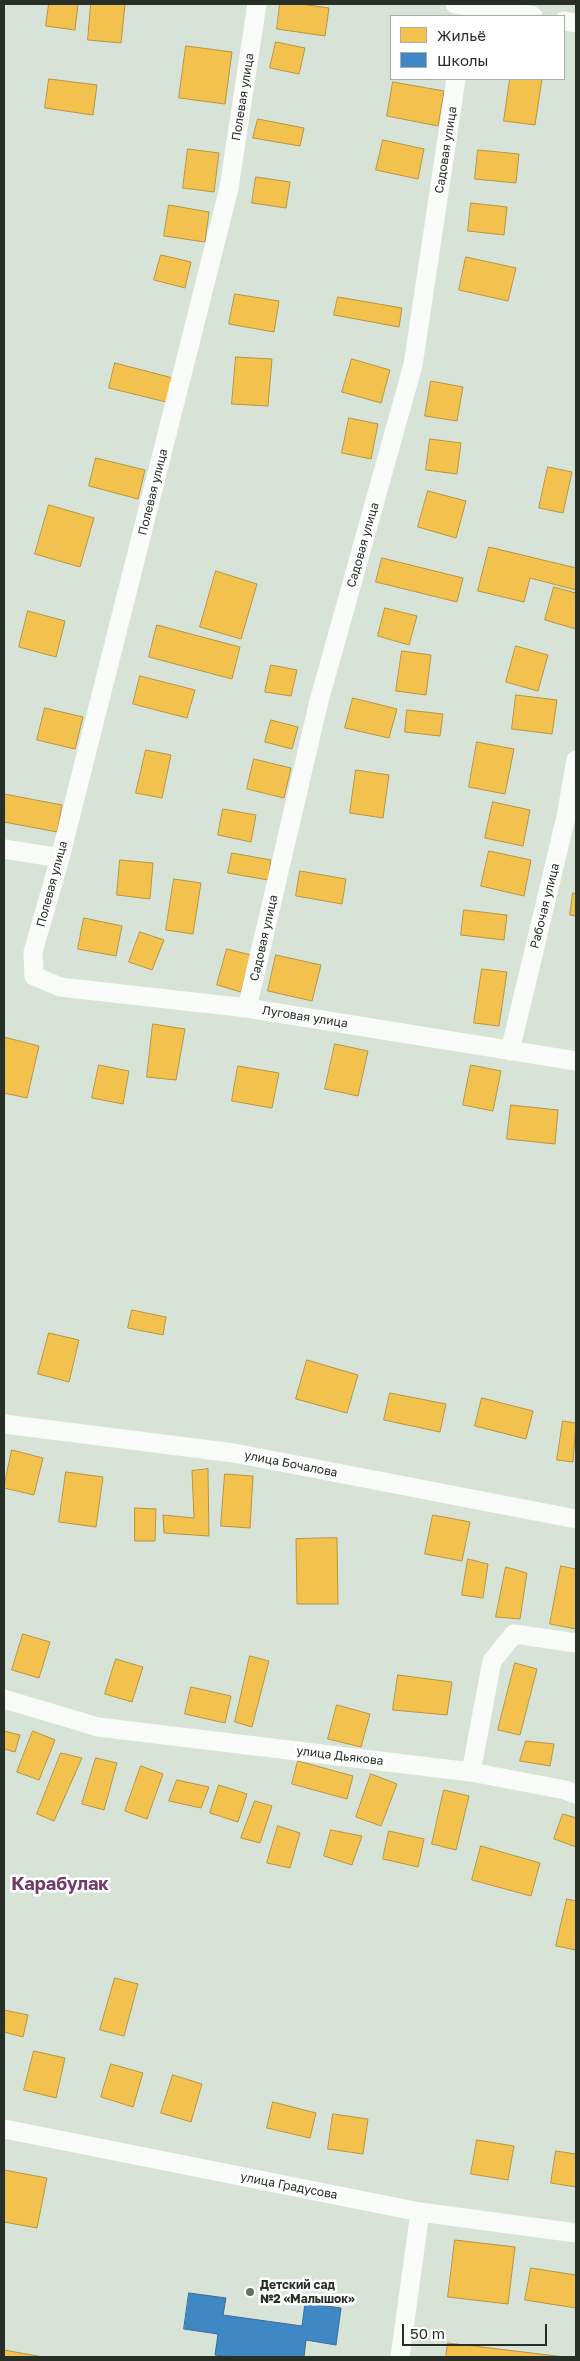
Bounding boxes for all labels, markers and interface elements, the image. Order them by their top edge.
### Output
legend [390,15,565,80]
text: Жильё [437,26,486,44]
text: Школы [437,51,488,69]
street label: Полевая улица [229,52,257,142]
street label: Садовая улица [432,105,460,195]
street label: Полевая улица [135,447,171,537]
street label: Садовая улица [344,501,382,589]
street label: Полевая улица [34,839,70,929]
street label: Рабочая улица [527,862,563,950]
street label: Садовая улица [247,894,281,982]
street label: Луговая улица [261,1003,349,1031]
street label: улица Бочалова [243,1448,339,1480]
street label: улица Дьякова [296,1744,384,1768]
district label: Карабулак [11,1873,109,1895]
street label: улица Градусова [239,2170,339,2202]
place label: Детский сад №2 «Малышок» [260,2278,355,2306]
marker: Детский сад №2 «Малышок» [244,2286,256,2298]
scale bar [405,2314,550,2346]
text: 50 m [410,2324,445,2342]

